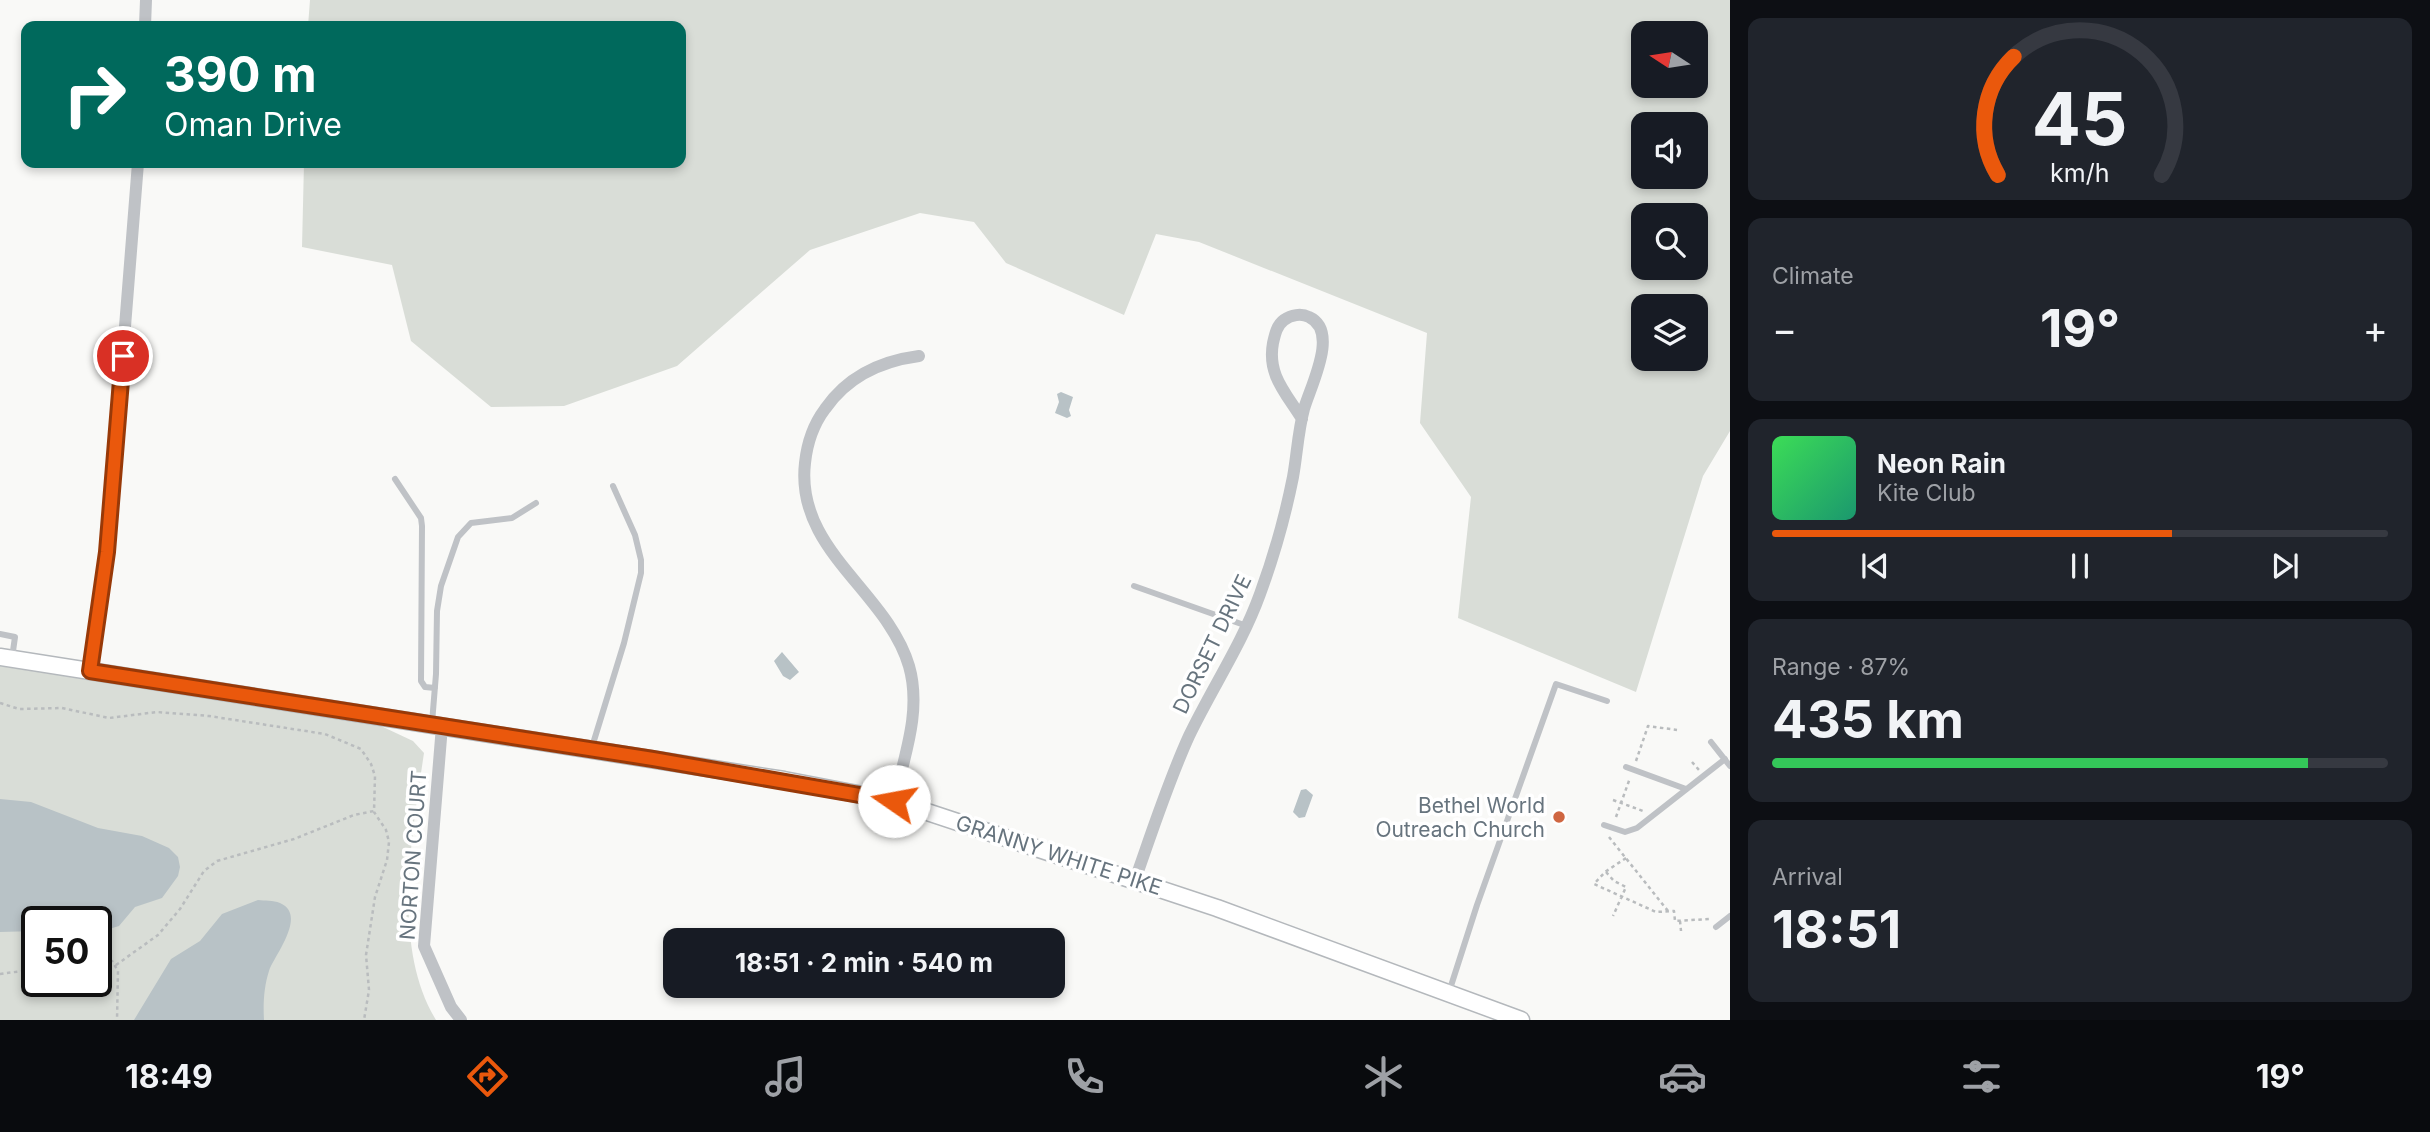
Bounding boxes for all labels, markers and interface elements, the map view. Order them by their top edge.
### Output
north arrow [1631,21,1708,98]
map controls [1631,21,1708,371]
text: 390 m [164,45,317,104]
icon: right [49,49,140,140]
text: 45 [2032,75,2128,164]
text: Oman Drive [164,105,342,144]
button: sound [1631,112,1708,189]
text: km/h [2050,158,2110,188]
button: search [1631,203,1708,280]
text: Climate [1772,262,1854,290]
button: layers [1631,294,1708,371]
text: 19° [2040,297,2120,360]
text: − [1772,306,1797,352]
text: + [2363,306,2388,352]
pin [93,326,153,386]
icon: arrive [104,337,142,375]
text: Neon Rain [1877,448,2006,479]
text: Kite Club [1877,479,1976,507]
icon: previous [1856,547,1894,585]
icon: pause [2061,547,2099,585]
icon: next [2266,547,2304,585]
street label: DORSET DRIVE [1168,570,1256,718]
text: Range · 87% [1772,653,1910,681]
text: 435 km [1772,688,1964,751]
position arrow [857,764,931,838]
street label: NORTON COURT [395,769,431,941]
place label: Bethel World Outreach Church [1375,793,1545,842]
marker: Bethel World Outreach Church [1551,809,1567,825]
street label: GRANNY WHITE PIKE [953,810,1165,900]
text: Arrival [1772,863,1843,891]
text: 18:51 [1772,898,1901,961]
speed limit sign: 50 [21,906,112,997]
text: 18:51 · 2 min · 540 m [735,947,993,978]
icon: directions [463,1052,512,1101]
icon: music [761,1052,810,1101]
icon: phone [1060,1052,1109,1101]
icon: climate [1359,1052,1408,1101]
icon: car [1658,1052,1707,1101]
icon: filters [1957,1052,2006,1101]
text: 18:49 [125,1057,213,1096]
text: 19° [2256,1057,2305,1096]

